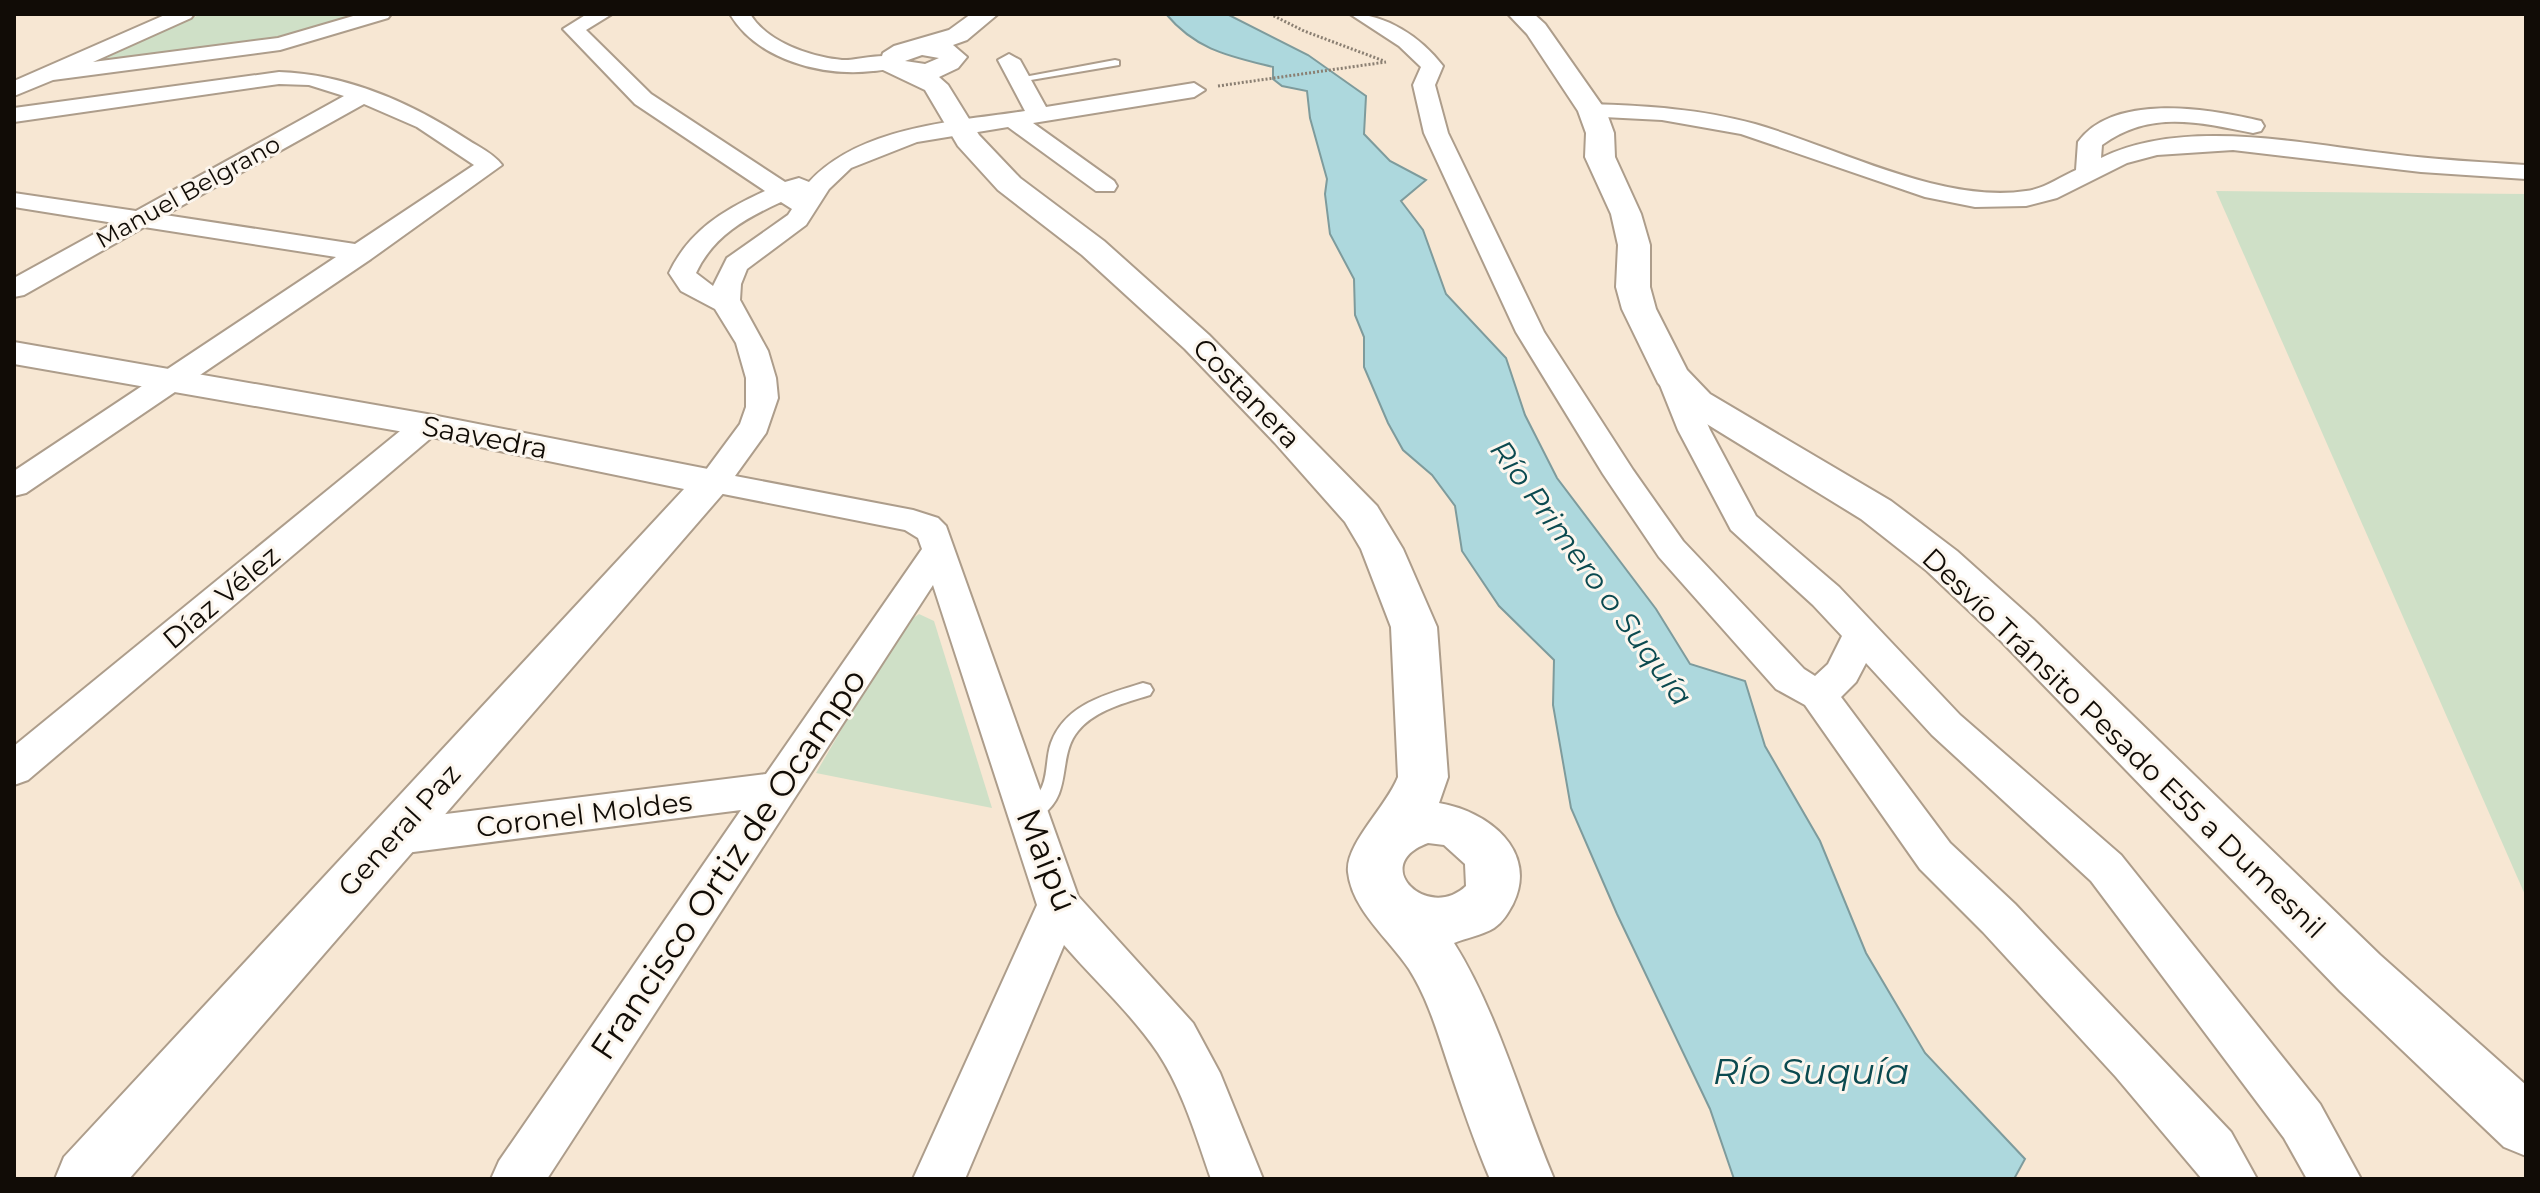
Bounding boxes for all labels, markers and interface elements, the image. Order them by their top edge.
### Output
street label: Manuel Belgrano [91,129,285,254]
street label: Costanera [1186,331,1308,455]
street label: Saavedra [419,408,551,466]
water label: Río Primero o Suquía [1483,433,1700,713]
street label: Díaz Vélez [156,538,286,656]
street label: Desvío Tránsito Pesado E55 a Dumesnil [1915,541,2333,945]
street label: Francisco Ortiz de Ocampo [581,660,875,1068]
street label: General Paz [331,757,467,903]
street label: Coronel Moldes [474,784,694,844]
street label: Maipú [1007,802,1087,918]
water label: Río Suquía [1713,1049,1909,1093]

